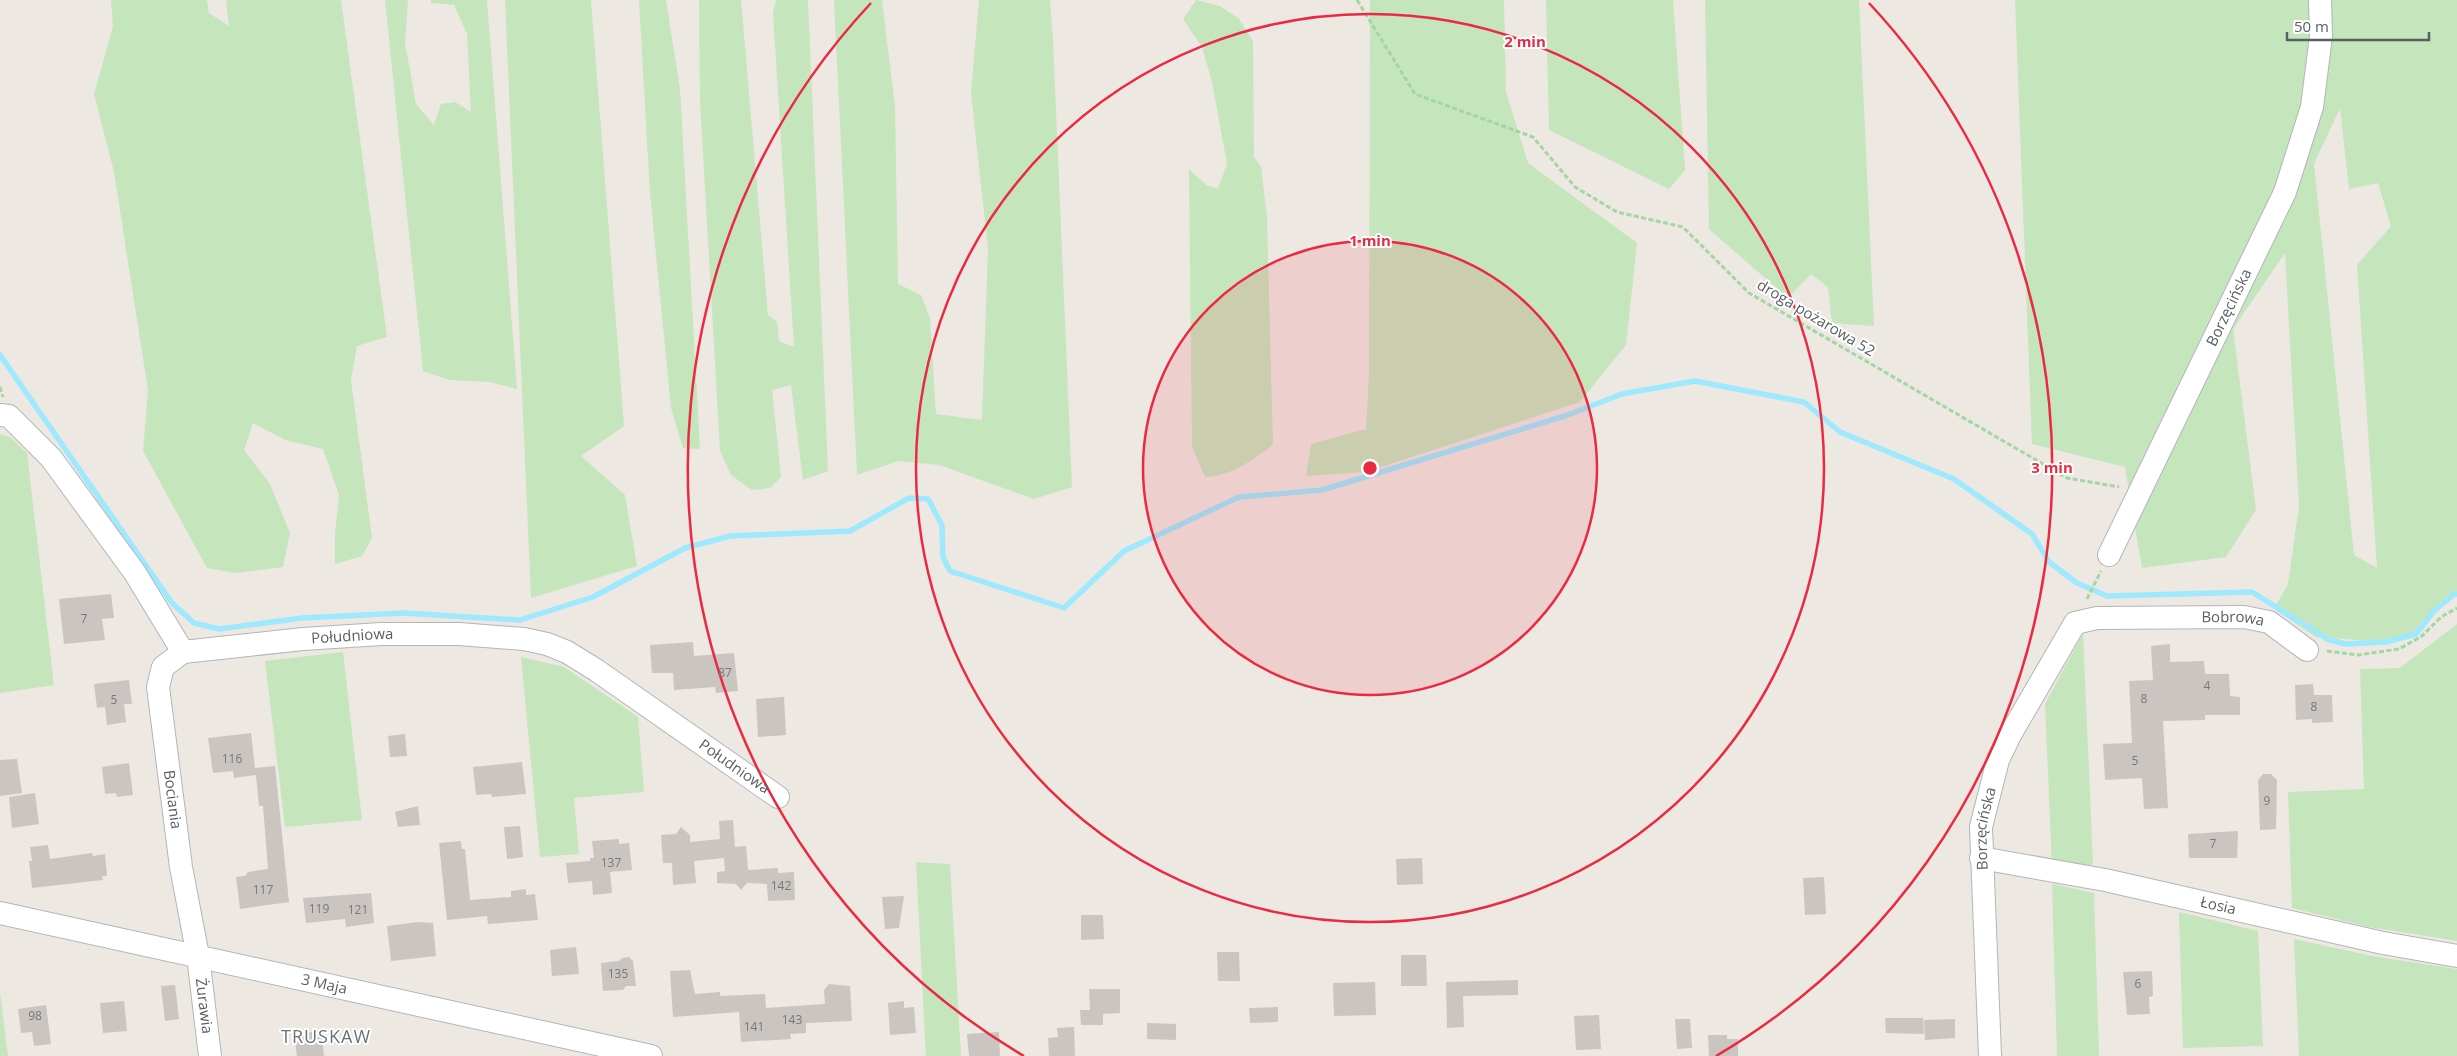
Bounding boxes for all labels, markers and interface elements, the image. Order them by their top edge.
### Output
scale bar [2287,10,2430,42]
text: 50 m [2294,16,2329,36]
text: 2 min [1504,31,1546,51]
text: 1 min [1349,230,1391,250]
street label: Borzęcińska [2201,265,2255,349]
street label: droga pożarowa 52 [1754,274,1879,360]
text: 3 min [2031,457,2073,477]
centre of rings [1361,459,1379,477]
street label: Bobrowa [2201,606,2266,630]
house number: 7 [81,610,88,627]
street label: Południowa [310,623,393,647]
house number: 87 [718,664,732,681]
house number: 4 [2204,677,2211,694]
house number: 8 [2141,690,2148,707]
house number: 5 [111,691,118,708]
house number: 8 [2311,698,2318,715]
street label: Południowa [696,734,774,797]
house number: 116 [222,750,242,767]
house number: 5 [2132,752,2139,769]
street label: Bociania [160,769,187,830]
street label: Borzęcińska [1970,785,2000,871]
house number: 9 [2264,792,2271,809]
house number: 7 [2210,835,2217,852]
house number: 137 [601,854,621,871]
house number: 142 [771,877,791,894]
house number: 117 [253,881,273,898]
street label: Łosia [2199,891,2238,918]
house number: 119 [309,900,329,917]
house number: 121 [348,901,368,918]
house number: 135 [608,965,628,982]
street label: 3 Maja [300,969,349,998]
house number: 6 [2135,975,2142,992]
street label: Żurawia [192,977,218,1035]
house number: 98 [28,1007,42,1024]
house number: 143 [782,1011,802,1028]
house number: 141 [744,1018,764,1035]
district label: TRUSKAW [281,1024,371,1048]

